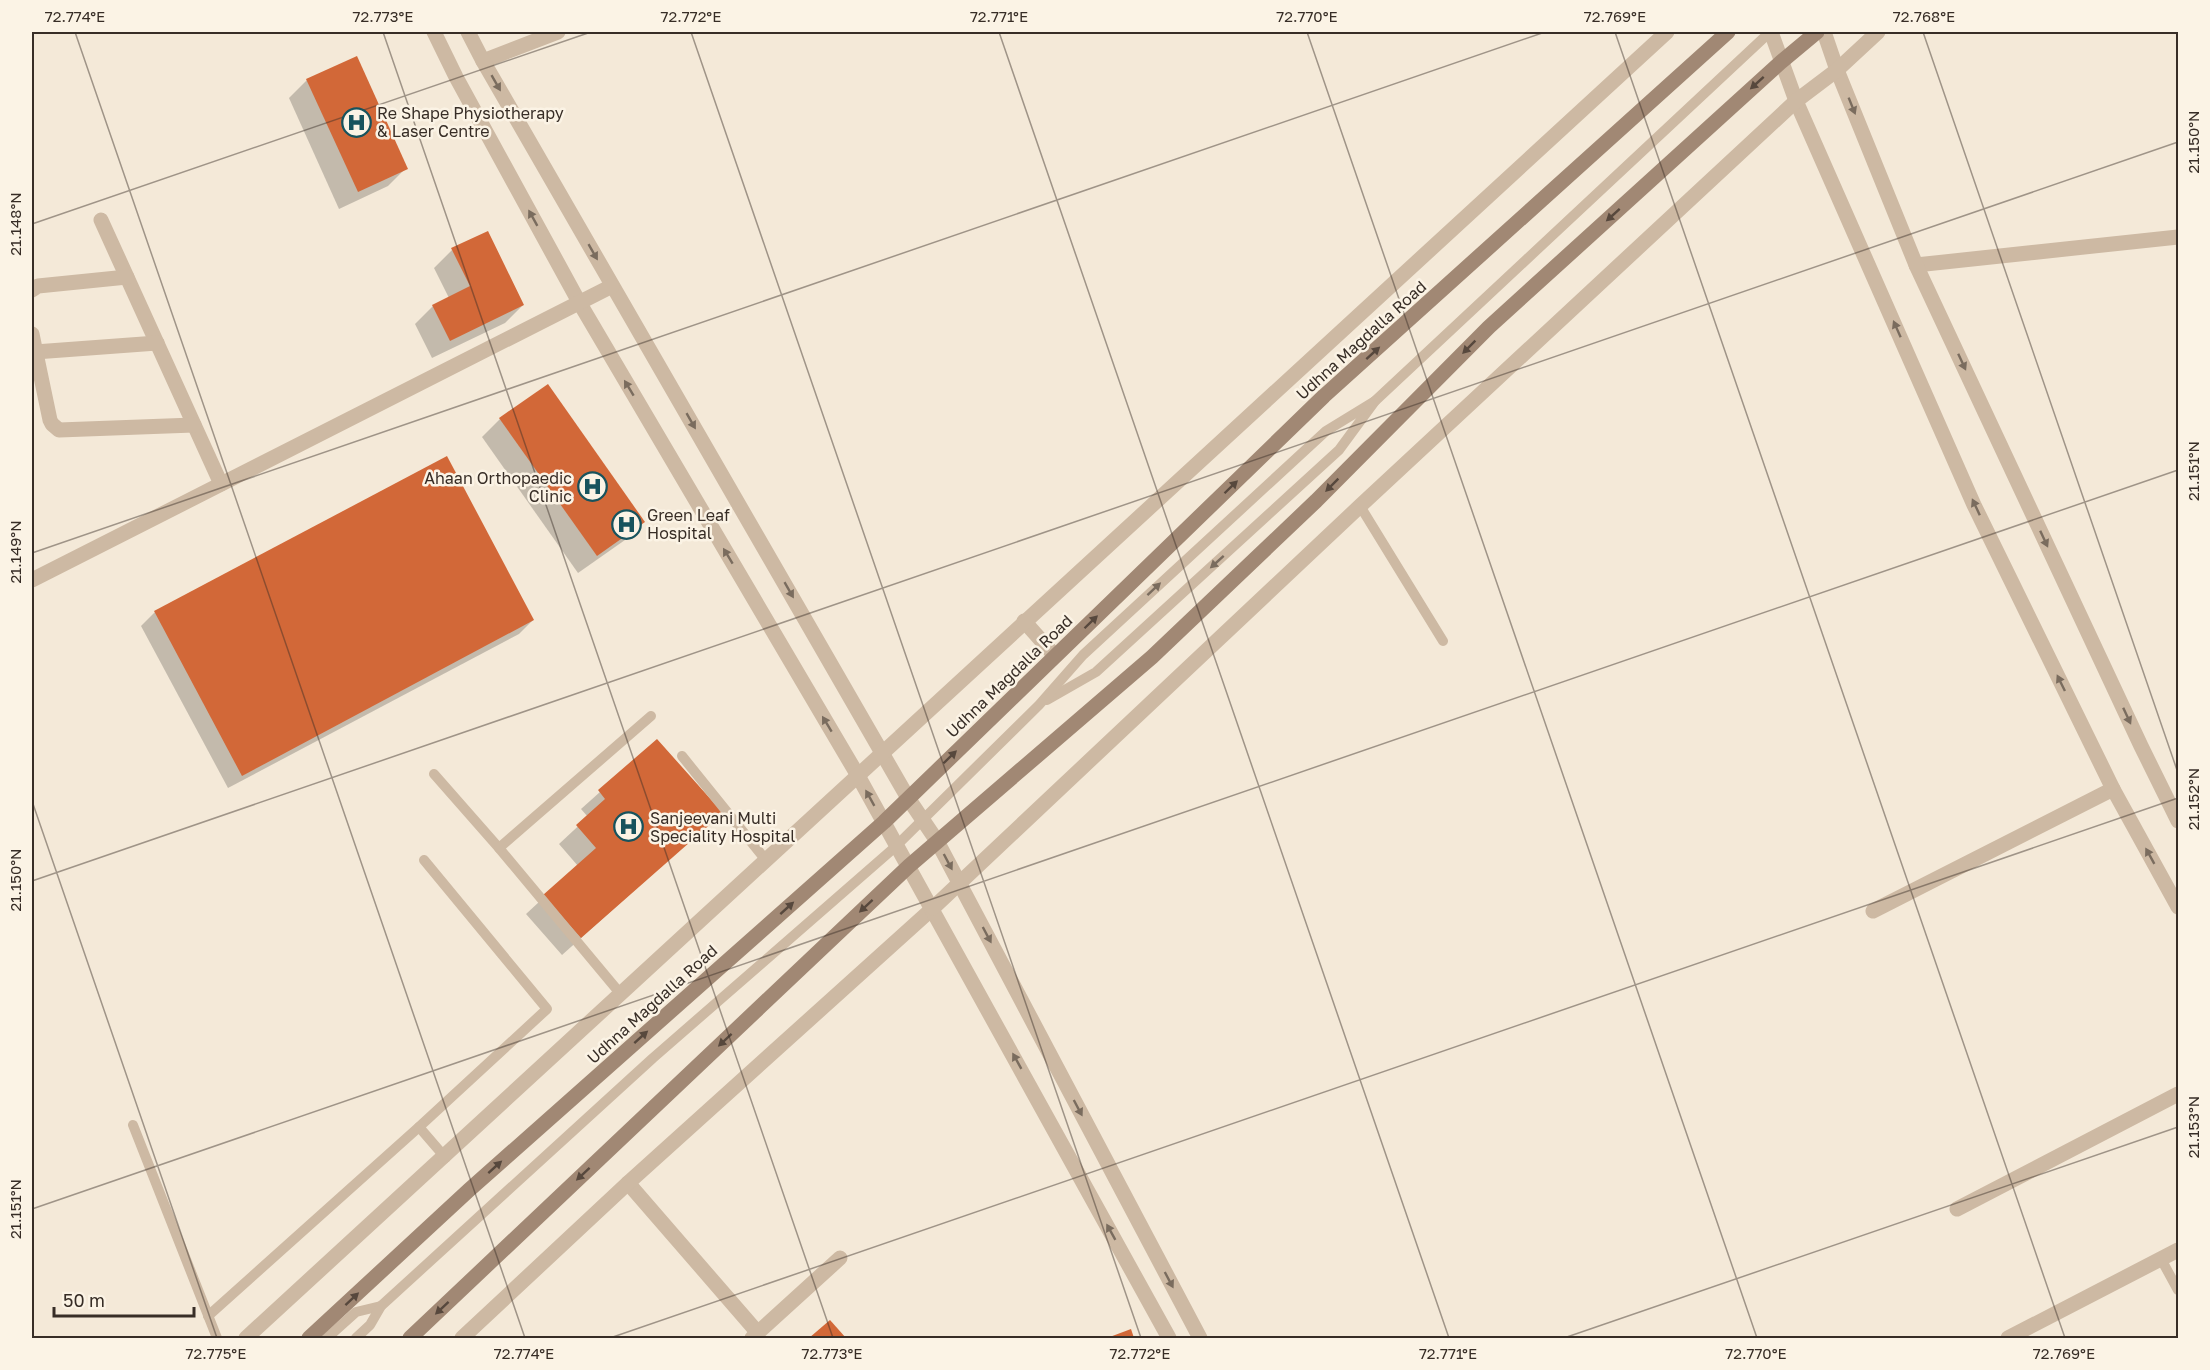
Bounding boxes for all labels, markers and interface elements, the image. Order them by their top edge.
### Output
text: 72.774°E [45,7,105,25]
text: 72.773°E [353,7,413,25]
text: 72.772°E [661,7,721,25]
text: 72.771°E [970,7,1028,25]
text: 72.770°E [1276,7,1338,25]
text: 72.769°E [1584,7,1646,25]
text: 72.768°E [1893,7,1955,25]
one-way arrow [491,75,501,92]
one-way arrow [1750,76,1765,89]
one-way arrow [1848,97,1857,115]
place label: Re Shape Physiotherapy & Laser Centre [377,103,564,141]
hospital icon: Re Shape Physiotherapy & Laser Centre [340,106,372,138]
text: 21.150°N [2184,110,2202,174]
text: 21.148°N [6,192,24,256]
one-way arrow [1605,208,1620,222]
one-way arrow [528,209,538,226]
one-way arrow [588,244,598,261]
street label: Udhna Magdalla Road [1292,276,1430,404]
one-way arrow [1891,320,1901,338]
one-way arrow [1463,339,1477,353]
one-way arrow [1365,346,1380,360]
one-way arrow [1957,354,1966,371]
one-way arrow [624,380,635,396]
one-way arrow [686,413,696,430]
text: 21.151°N [2184,441,2202,501]
place label: Ahaan Orthopaedic Clinic [424,468,572,506]
hospital icon: Ahaan Orthopaedic Clinic [577,471,609,503]
one-way arrow [1326,478,1340,492]
one-way arrow [1223,480,1237,494]
one-way arrow [1971,499,1980,516]
place label: Green Leaf Hospital [647,505,730,543]
hospital icon: Green Leaf Hospital [610,508,642,540]
text: 21.149°N [6,520,24,584]
one-way arrow [2040,531,2049,548]
one-way arrow [723,548,734,564]
one-way arrow [1210,554,1224,568]
one-way arrow [783,581,793,598]
one-way arrow [1147,582,1162,596]
street label: Udhna Magdalla Road [942,610,1076,742]
one-way arrow [1083,615,1098,629]
one-way arrow [2056,674,2066,691]
one-way arrow [2122,707,2131,724]
one-way arrow [822,716,833,732]
one-way arrow [943,751,957,765]
text: 21.152°N [2184,768,2202,830]
one-way arrow [865,790,876,806]
place label: Sanjeevani Multi Speciality Hospital [650,808,795,846]
hospital icon: Sanjeevani Multi Speciality Hospital [613,811,645,843]
one-way arrow [2145,847,2155,864]
text: 21.150°N [6,848,24,912]
one-way arrow [943,854,953,871]
one-way arrow [859,899,874,913]
one-way arrow [779,902,794,915]
one-way arrow [982,927,992,944]
street label: Udhna Magdalla Road [583,940,721,1068]
one-way arrow [633,1031,649,1044]
one-way arrow [717,1033,732,1047]
one-way arrow [1012,1052,1022,1069]
text: 21.153°N [2184,1096,2202,1158]
one-way arrow [1073,1099,1083,1116]
one-way arrow [488,1160,503,1174]
one-way arrow [577,1167,591,1181]
text: 21.151°N [6,1179,24,1239]
one-way arrow [1106,1223,1116,1240]
one-way arrow [1164,1272,1174,1289]
scale bar [54,1280,194,1318]
text: 50 m [63,1289,105,1311]
one-way arrow [344,1292,359,1306]
one-way arrow [435,1301,449,1315]
text: 72.775°E [186,1344,246,1362]
text: 72.774°E [494,1344,554,1362]
text: 72.773°E [802,1344,862,1362]
text: 72.772°E [1110,1344,1170,1362]
text: 72.771°E [1419,1344,1477,1362]
text: 72.770°E [1725,1344,1787,1362]
text: 72.769°E [2033,1344,2095,1362]

